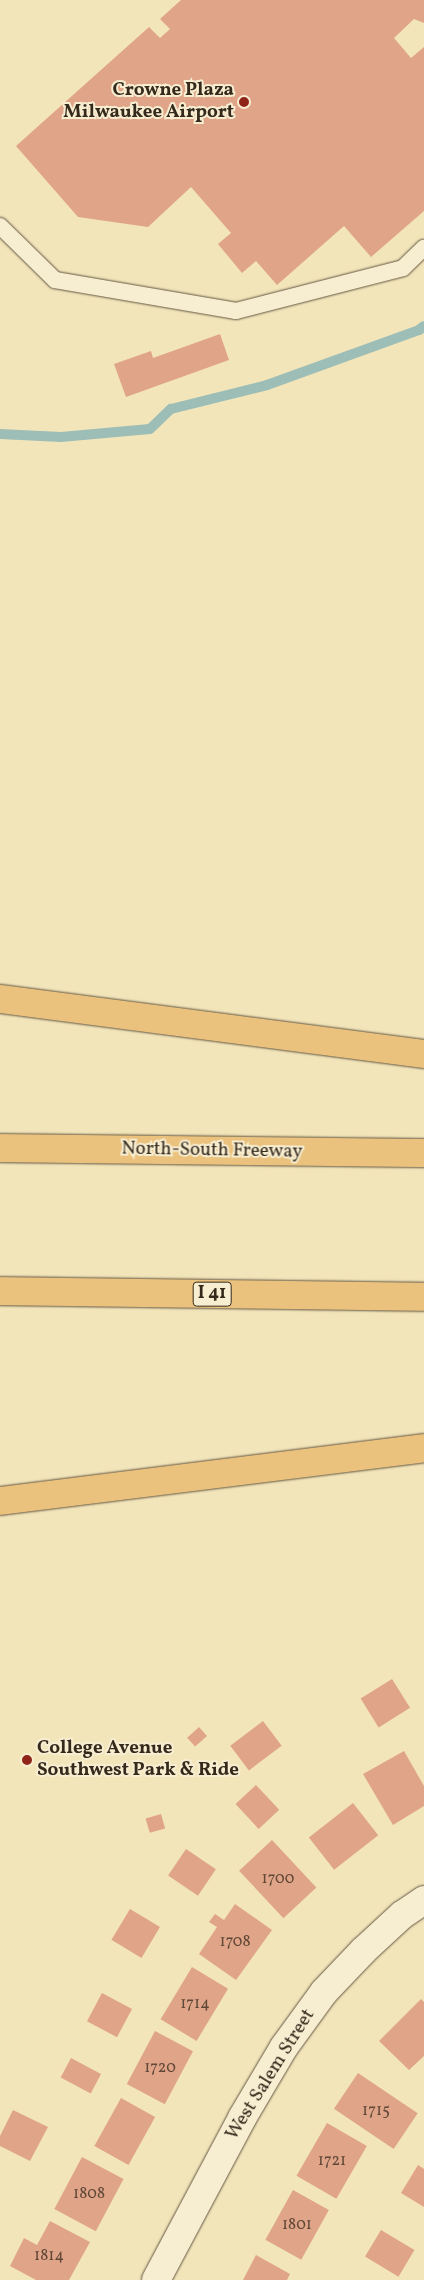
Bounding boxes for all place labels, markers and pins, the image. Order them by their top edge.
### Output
place label: Crowne Plaza Milwaukee Airport [63,80,234,124]
marker: Crowne Plaza Milwaukee Airport [238,96,250,108]
place label: College Avenue Southwest Park & Ride [37,1738,239,1782]
marker: College Avenue Southwest Park & Ride [21,1754,33,1766]

